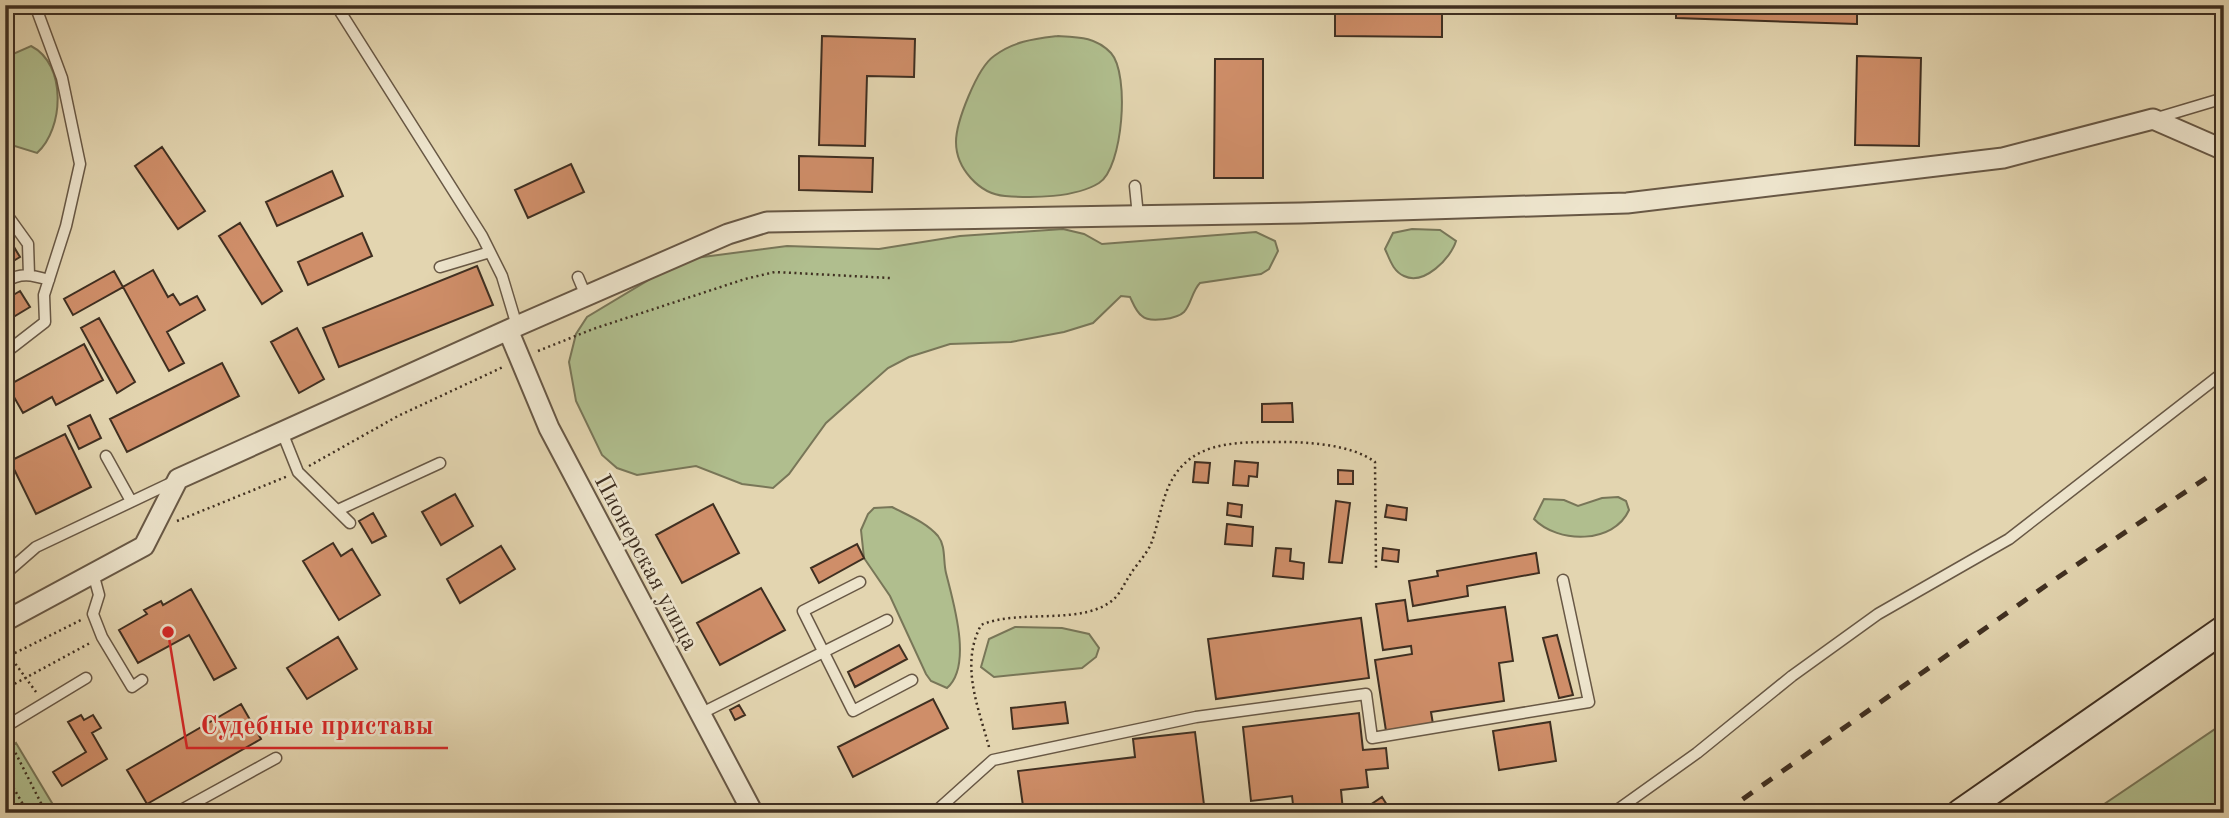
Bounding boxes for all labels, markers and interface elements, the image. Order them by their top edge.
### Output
street label: Пионерская улица [589,471,702,655]
callout: Судебные приставы [187,701,448,748]
text: Судебные приставы [200,714,434,740]

